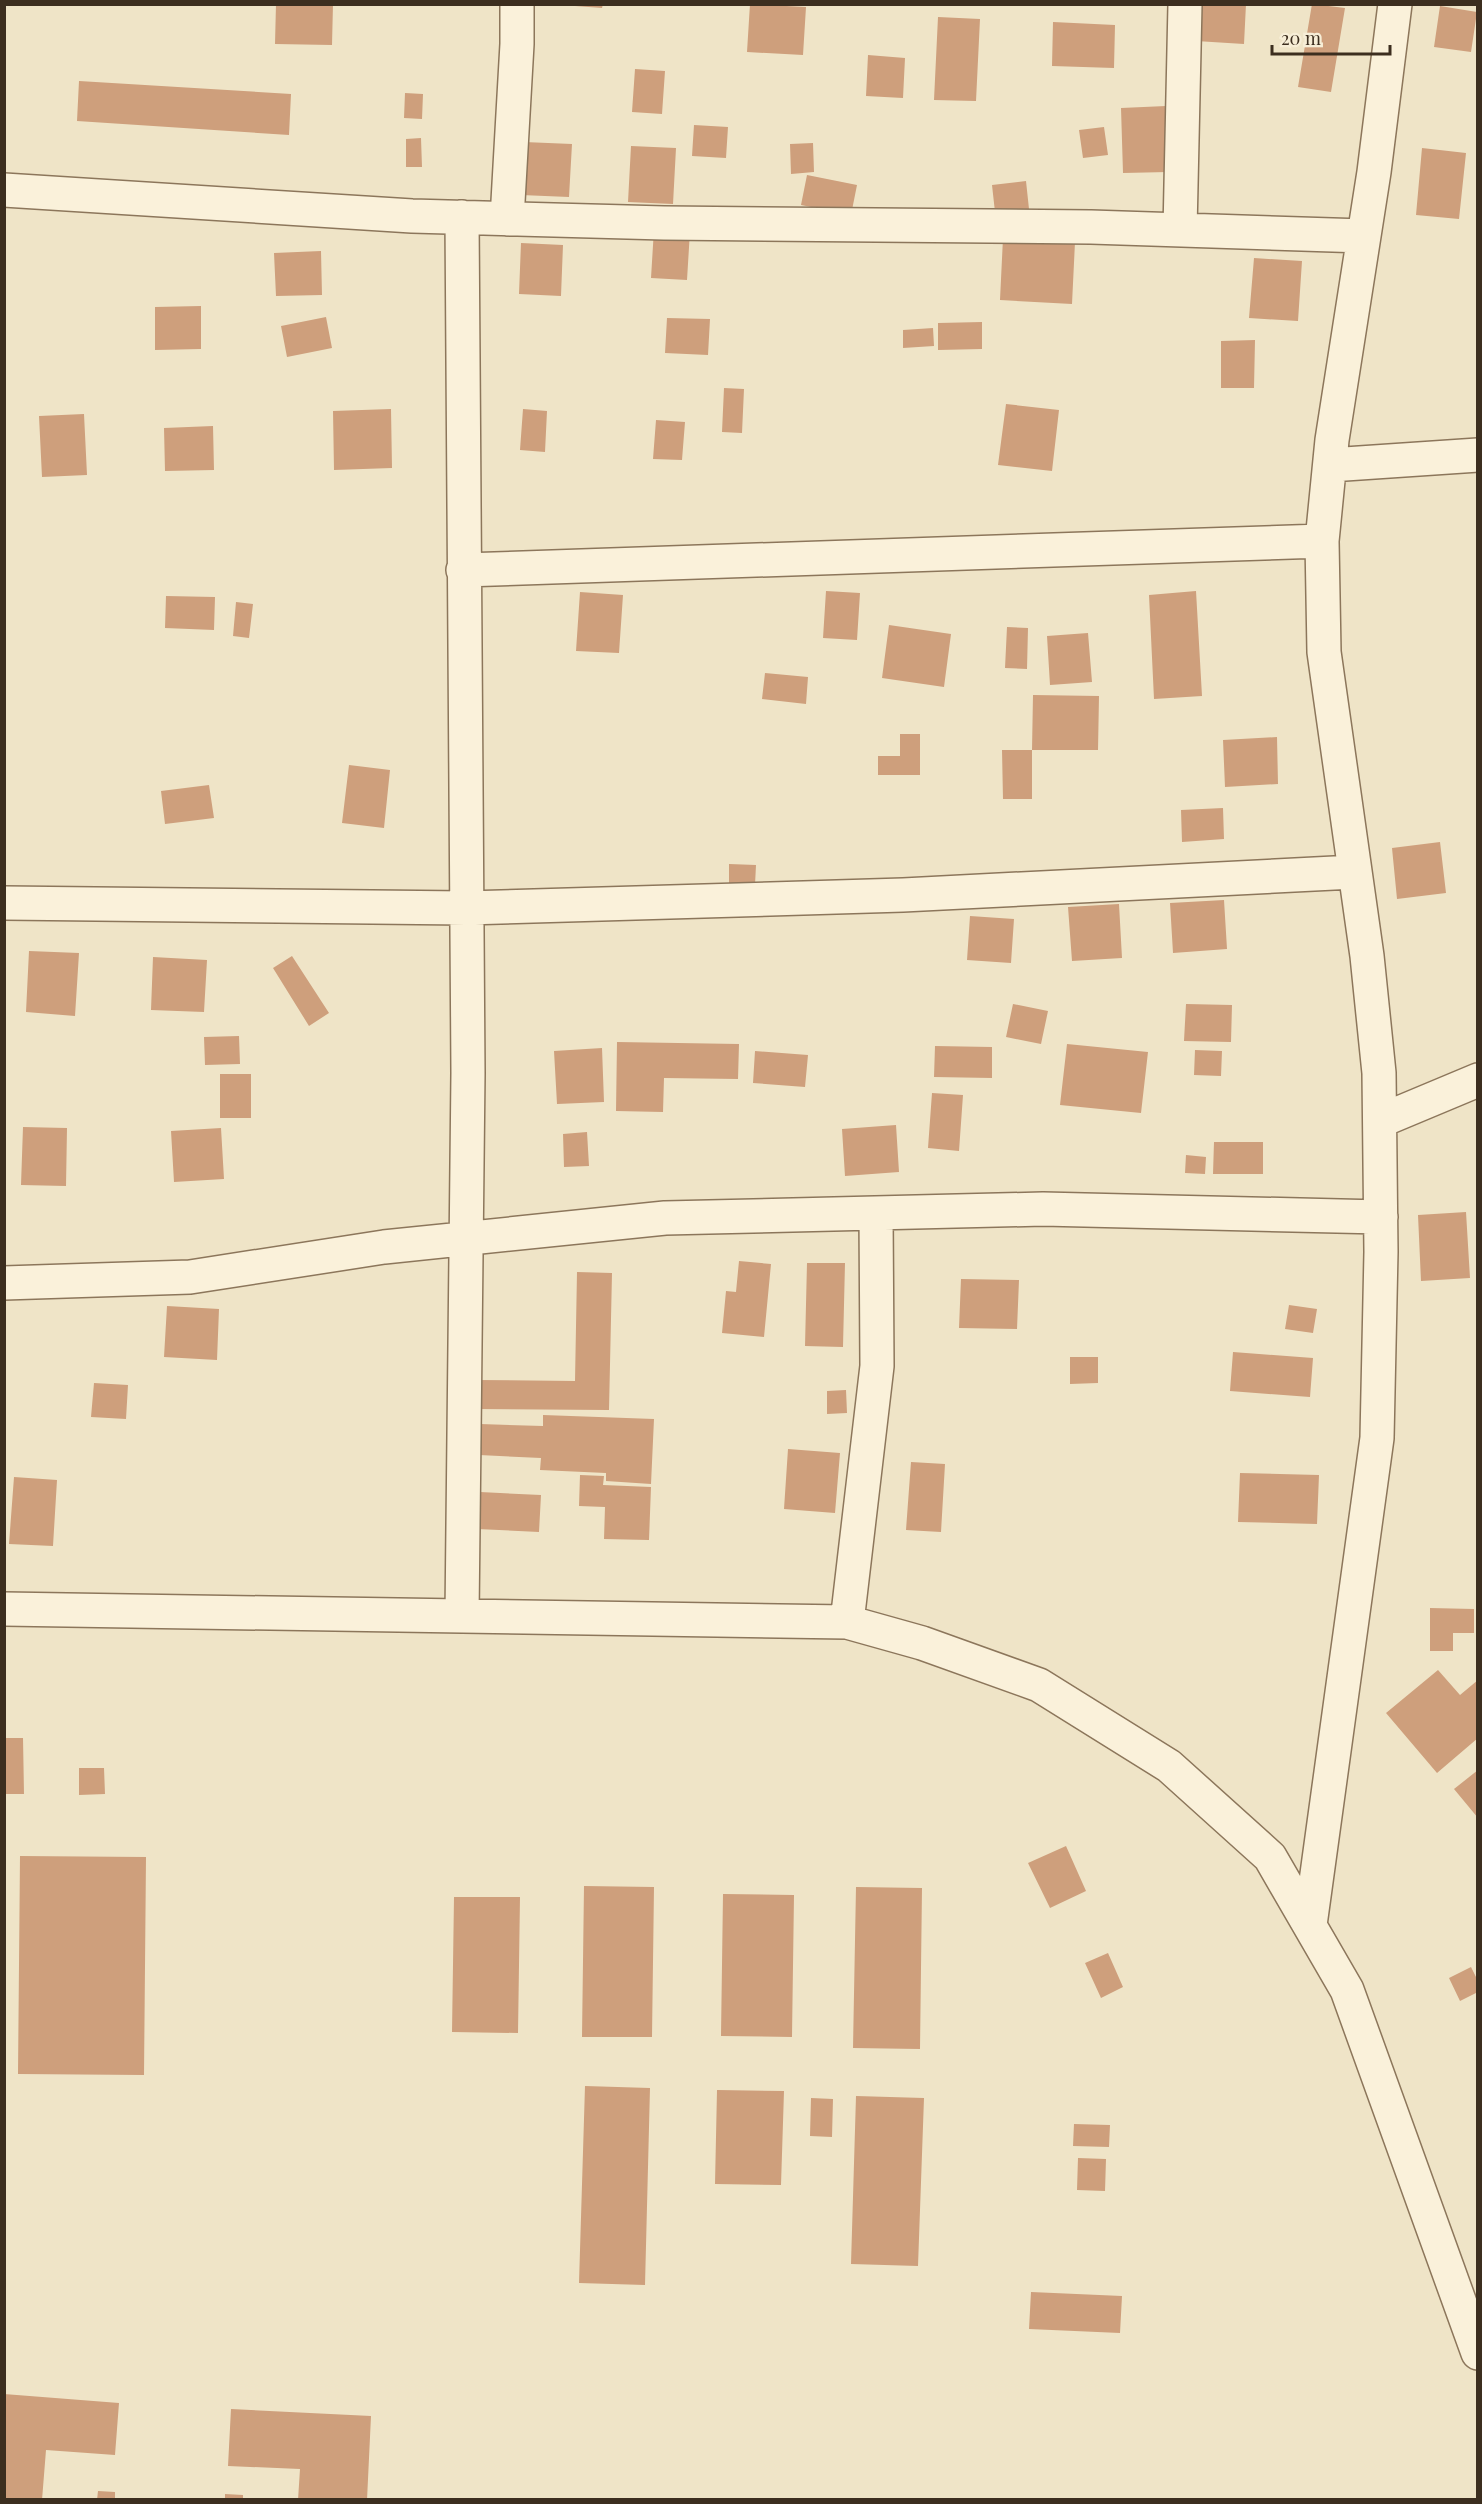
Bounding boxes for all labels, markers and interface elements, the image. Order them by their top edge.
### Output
scale bar [1272,18,1390,56]
text: 20 m [1281,26,1321,50]

